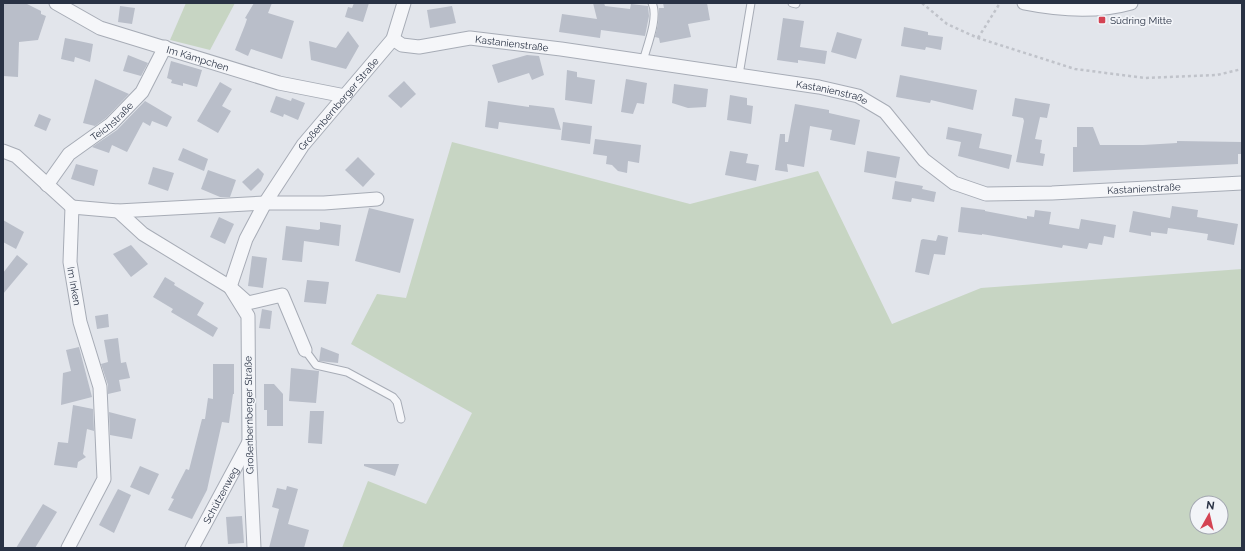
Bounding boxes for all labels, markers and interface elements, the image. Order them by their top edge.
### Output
marker: Südring Mitte [1097,15,1107,25]
place label: Südring Mitte [1110,15,1172,26]
street label: Kastanienstraße [475,33,549,53]
street label: Im Kämpchen [165,43,231,73]
street label: Großenbernberger Straße [296,55,381,152]
street label: Kastanienstraße [795,78,870,106]
street label: Teichstraße [88,99,135,142]
street label: Kastanienstraße [1107,181,1181,196]
street label: Im Inken [65,266,83,306]
street label: Großenbernberger Straße [242,356,256,474]
street label: Schützenweg [201,465,240,526]
north arrow [1189,495,1229,535]
text: N [1205,499,1215,513]

